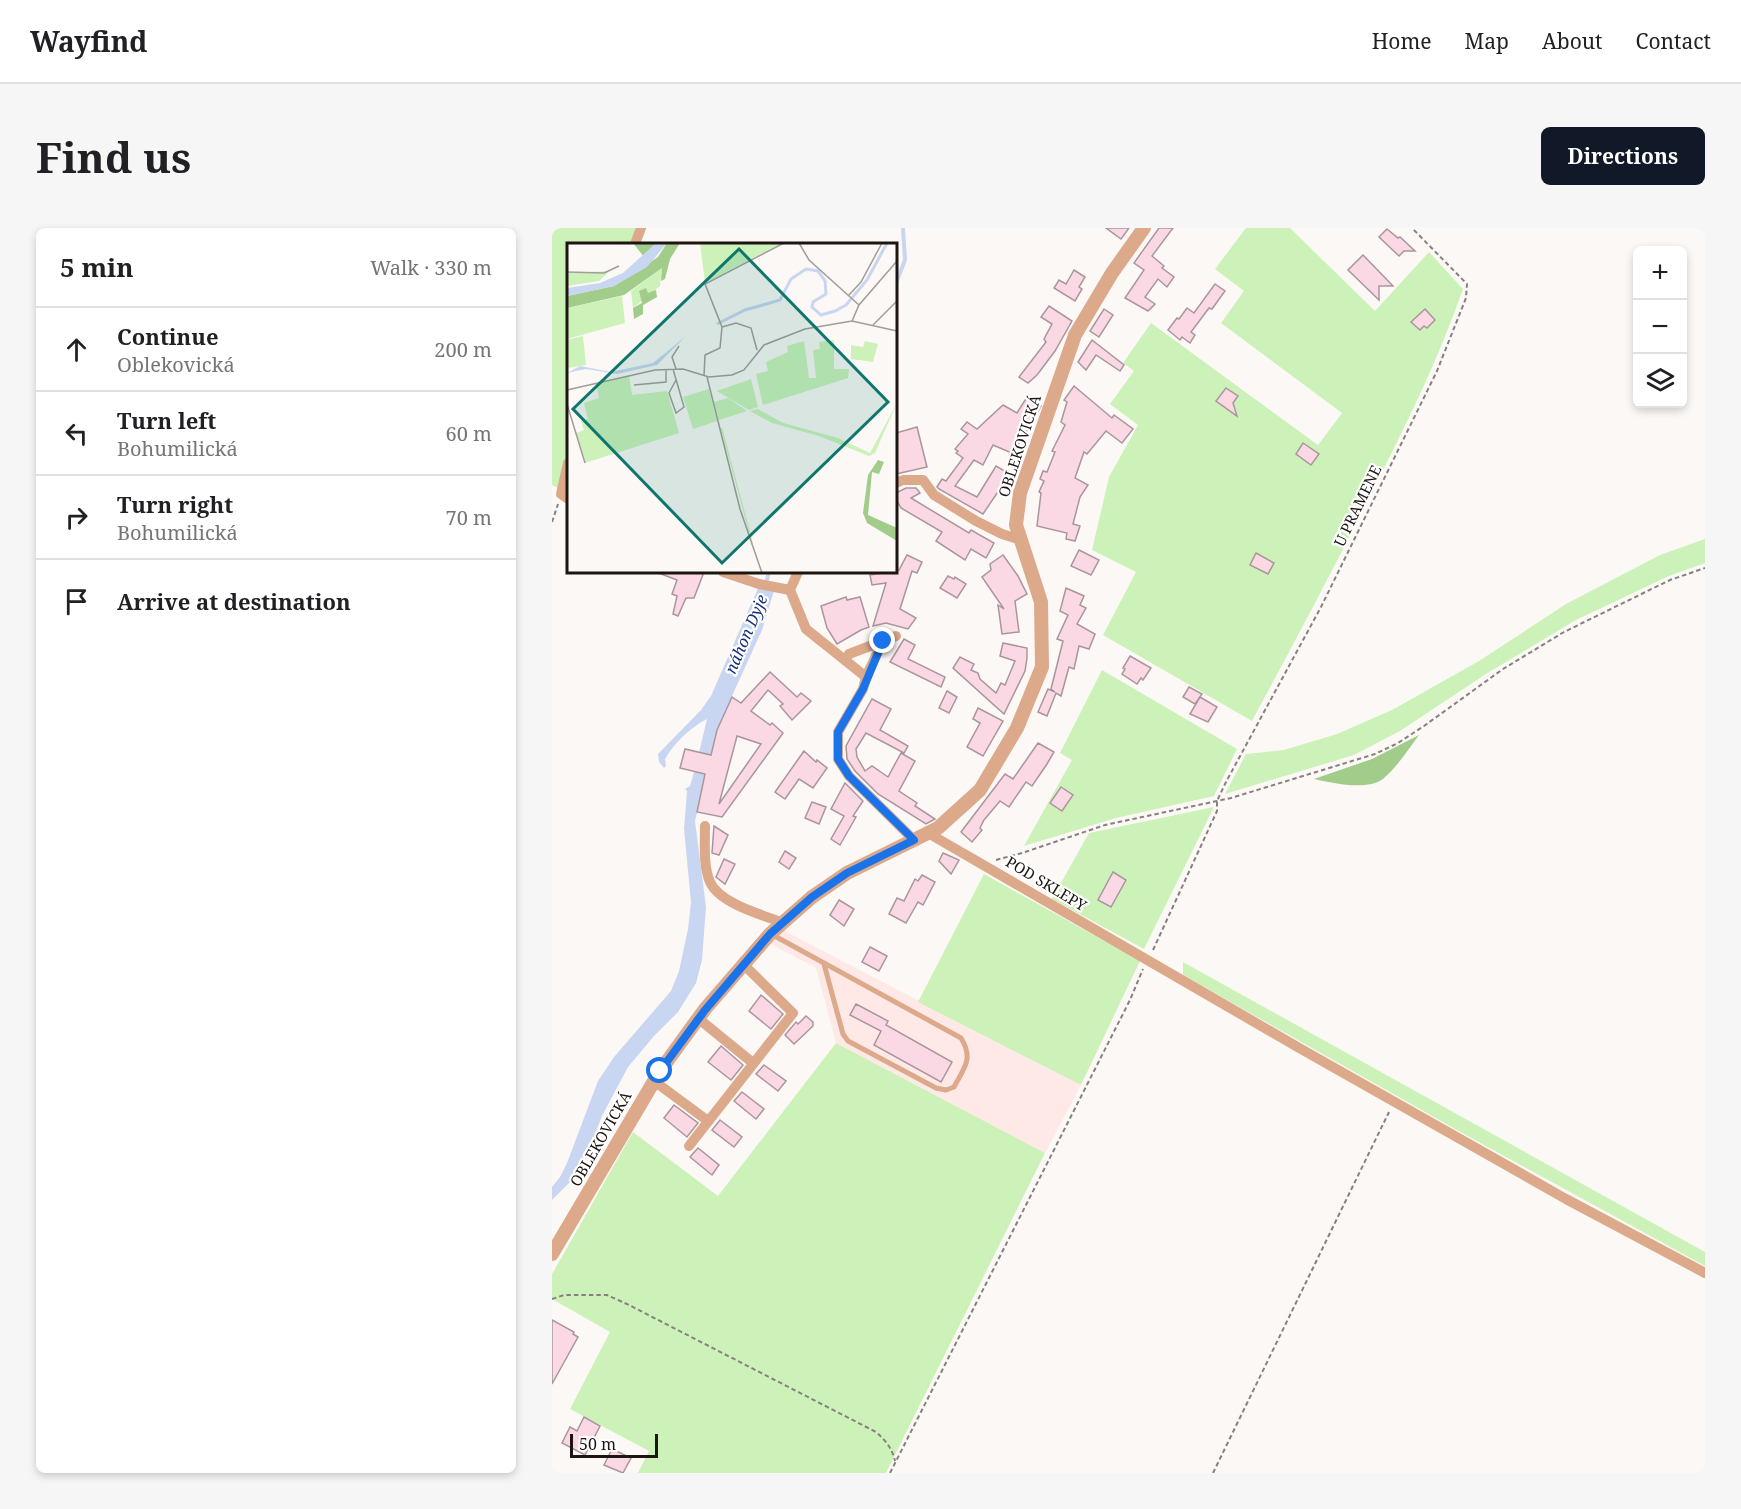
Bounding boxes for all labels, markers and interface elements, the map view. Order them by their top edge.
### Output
text: Wayfind [30,22,148,60]
text: Home [1372,27,1432,55]
text: Map [1465,27,1509,55]
text: About [1542,27,1603,55]
text: Contact [1636,27,1711,55]
button: Directions [1541,127,1705,185]
text: Find us [36,128,191,185]
inset map [567,243,897,573]
map controls [1633,246,1687,408]
button: + [1633,246,1687,300]
text: 5 min [60,249,134,285]
text: Walk · 330 m [370,254,492,281]
button: − [1633,300,1687,354]
text: Continue [117,321,219,351]
icon: ahead [60,333,93,366]
text: 200 m [434,336,492,363]
text: Oblekovická [117,351,235,378]
button: layers [1633,354,1687,408]
street label: OBLEKOVICKÁ [993,392,1045,499]
text: Turn left [117,405,216,435]
icon: left [60,417,93,450]
text: 60 m [446,420,492,447]
text: Bohumilická [117,435,238,462]
street label: U PRAMENE [1329,461,1385,550]
text: Turn right [117,489,233,519]
icon: right [60,501,93,534]
text: 70 m [446,504,492,531]
text: Bohumilická [117,519,238,546]
icon: arrive [60,585,93,618]
text: Arrive at destination [117,586,351,616]
water label: náhon Dyje [719,591,773,677]
route end [869,627,895,653]
street label: POD SKLEPY [1002,851,1091,915]
route start [646,1057,672,1083]
street label: OBLEKOVICKÁ [565,1087,636,1190]
scale bar [570,1431,658,1458]
text: 50 m [579,1433,616,1455]

